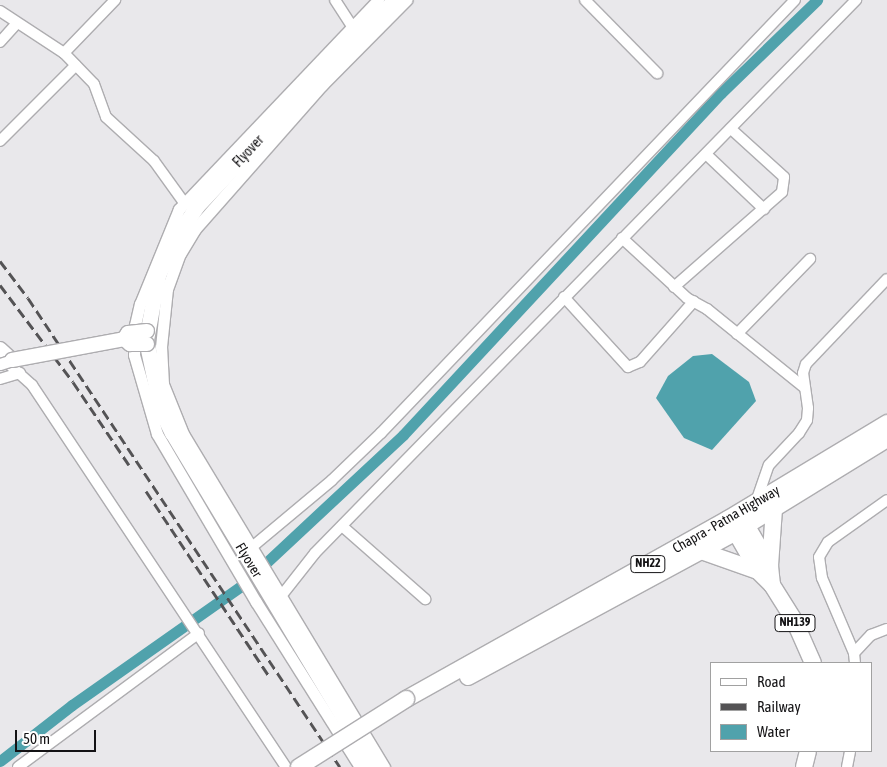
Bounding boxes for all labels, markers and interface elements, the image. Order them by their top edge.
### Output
street label: Flyover [229,132,267,170]
street label: Chapra - Patna Highway [669,481,783,557]
street label: Flyover [232,540,266,580]
road number: NH22 [629,554,667,574]
road number: NH139 [774,614,816,632]
legend [710,662,872,752]
text: Road [757,673,786,690]
text: Railway [757,698,801,715]
scale bar [18,720,99,752]
text: Water [757,723,790,740]
text: 50 m [23,730,50,747]

